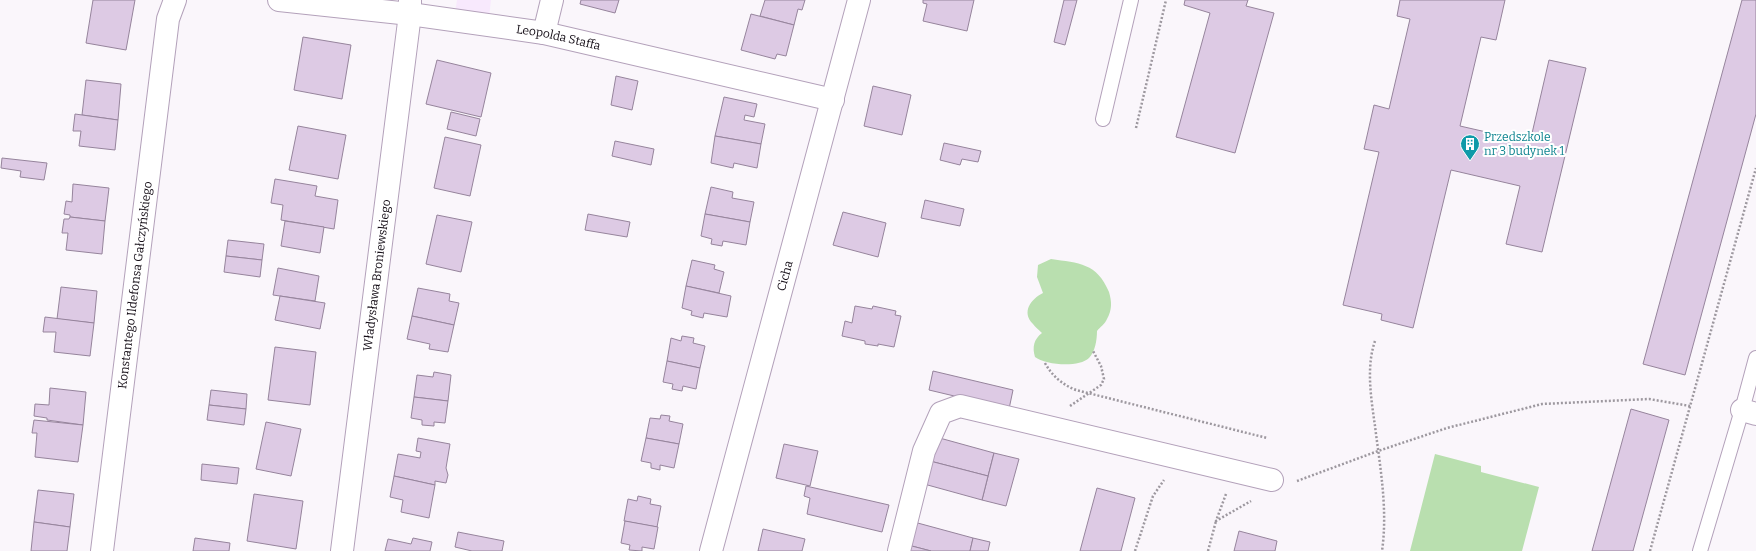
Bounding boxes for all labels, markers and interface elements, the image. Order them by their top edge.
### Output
street label: Leopolda Staffa [515,22,602,53]
place label: Przedszkole nr 3 budynek 1 [1484,130,1564,158]
building icon: Przedszkole nr 3 budynek 1 [1459,133,1481,161]
street label: Konstantego Ildefonsa Gałczyńskiego [115,180,155,390]
street label: Władysława Broniewskiego [360,199,393,352]
street label: Cicha [774,259,796,293]

